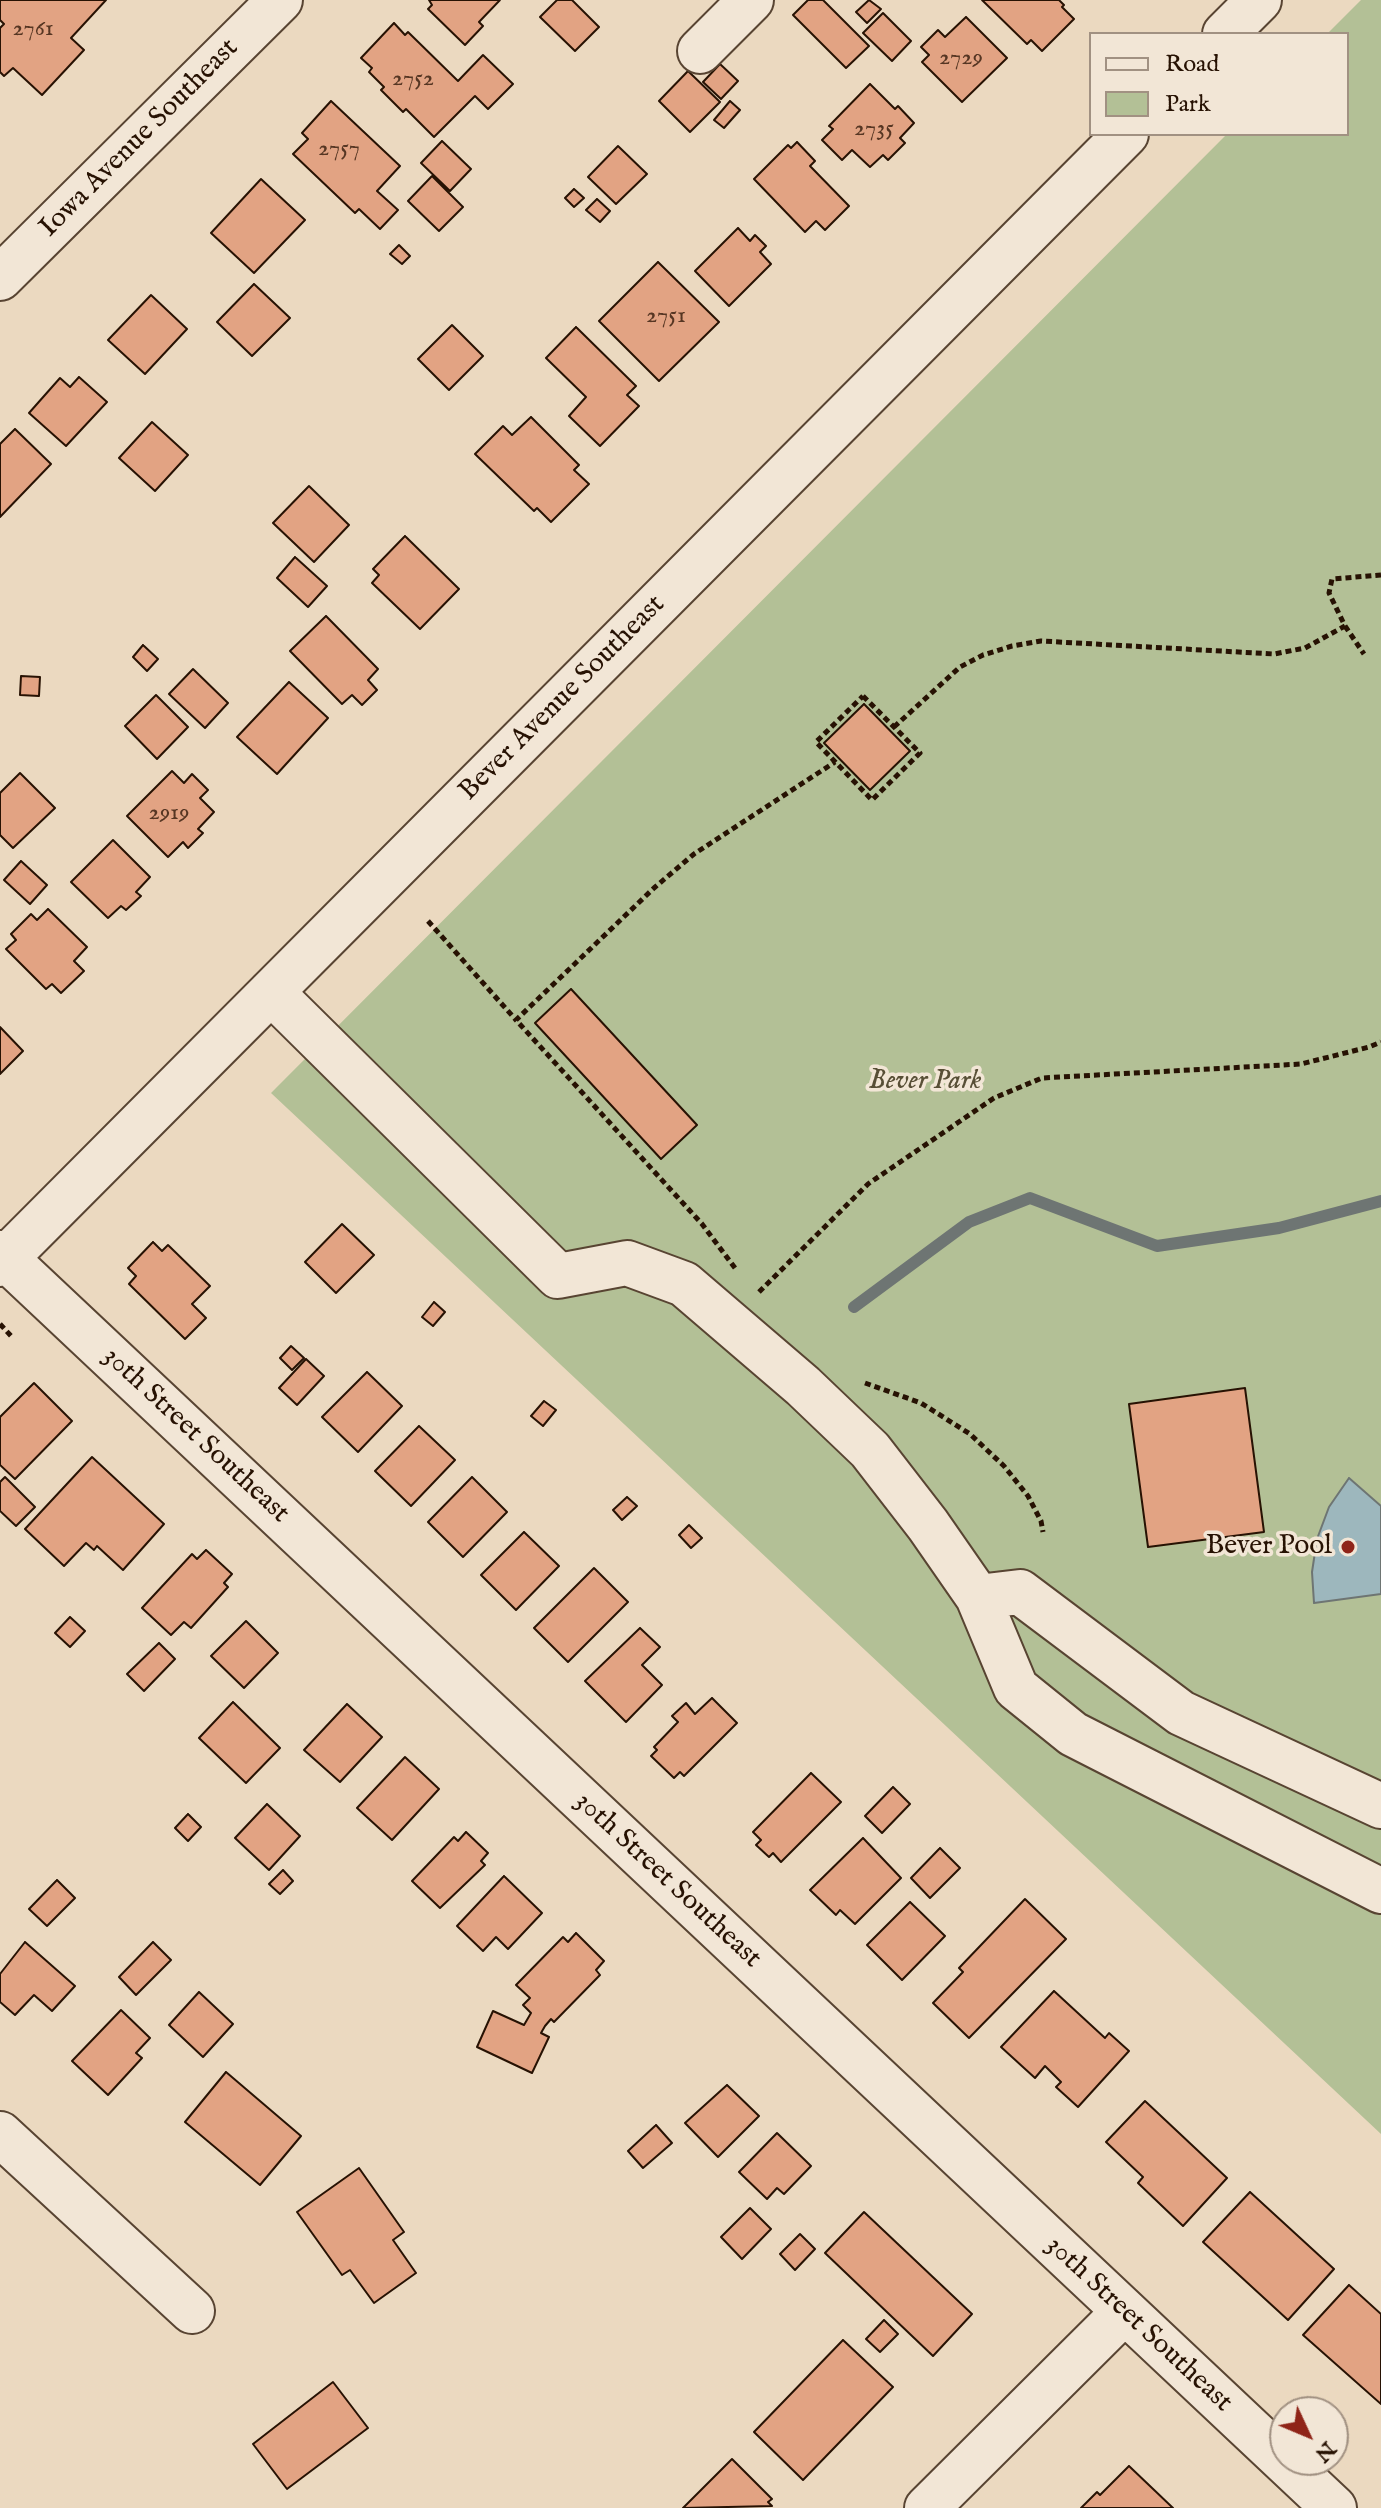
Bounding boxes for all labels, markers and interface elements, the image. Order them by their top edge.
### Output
house number: 2761 [12,16,54,44]
legend [1089,32,1349,136]
street label: Iowa Avenue Southeast [34,33,246,245]
house number: 2729 [939,45,983,73]
text: Road [1165,49,1219,80]
house number: 2752 [392,66,434,94]
text: Park [1165,89,1211,120]
house number: 2735 [854,116,894,144]
house number: 2757 [318,136,360,164]
house number: 2751 [646,303,686,331]
street label: Bever Avenue Southeast [453,589,673,809]
house number: 2919 [148,800,190,828]
park label: Bever Park [869,1065,981,1099]
street label: 30th Street Southeast [95,1341,295,1531]
place label: Bever Pool [1206,1530,1332,1564]
marker: Bever Pool [1339,1538,1357,1556]
street label: 30th Street Southeast [567,1786,767,1976]
street label: 30th Street Southeast [1038,2230,1238,2420]
north arrow [1269,2396,1349,2476]
text: N [1308,2435,1342,2468]

